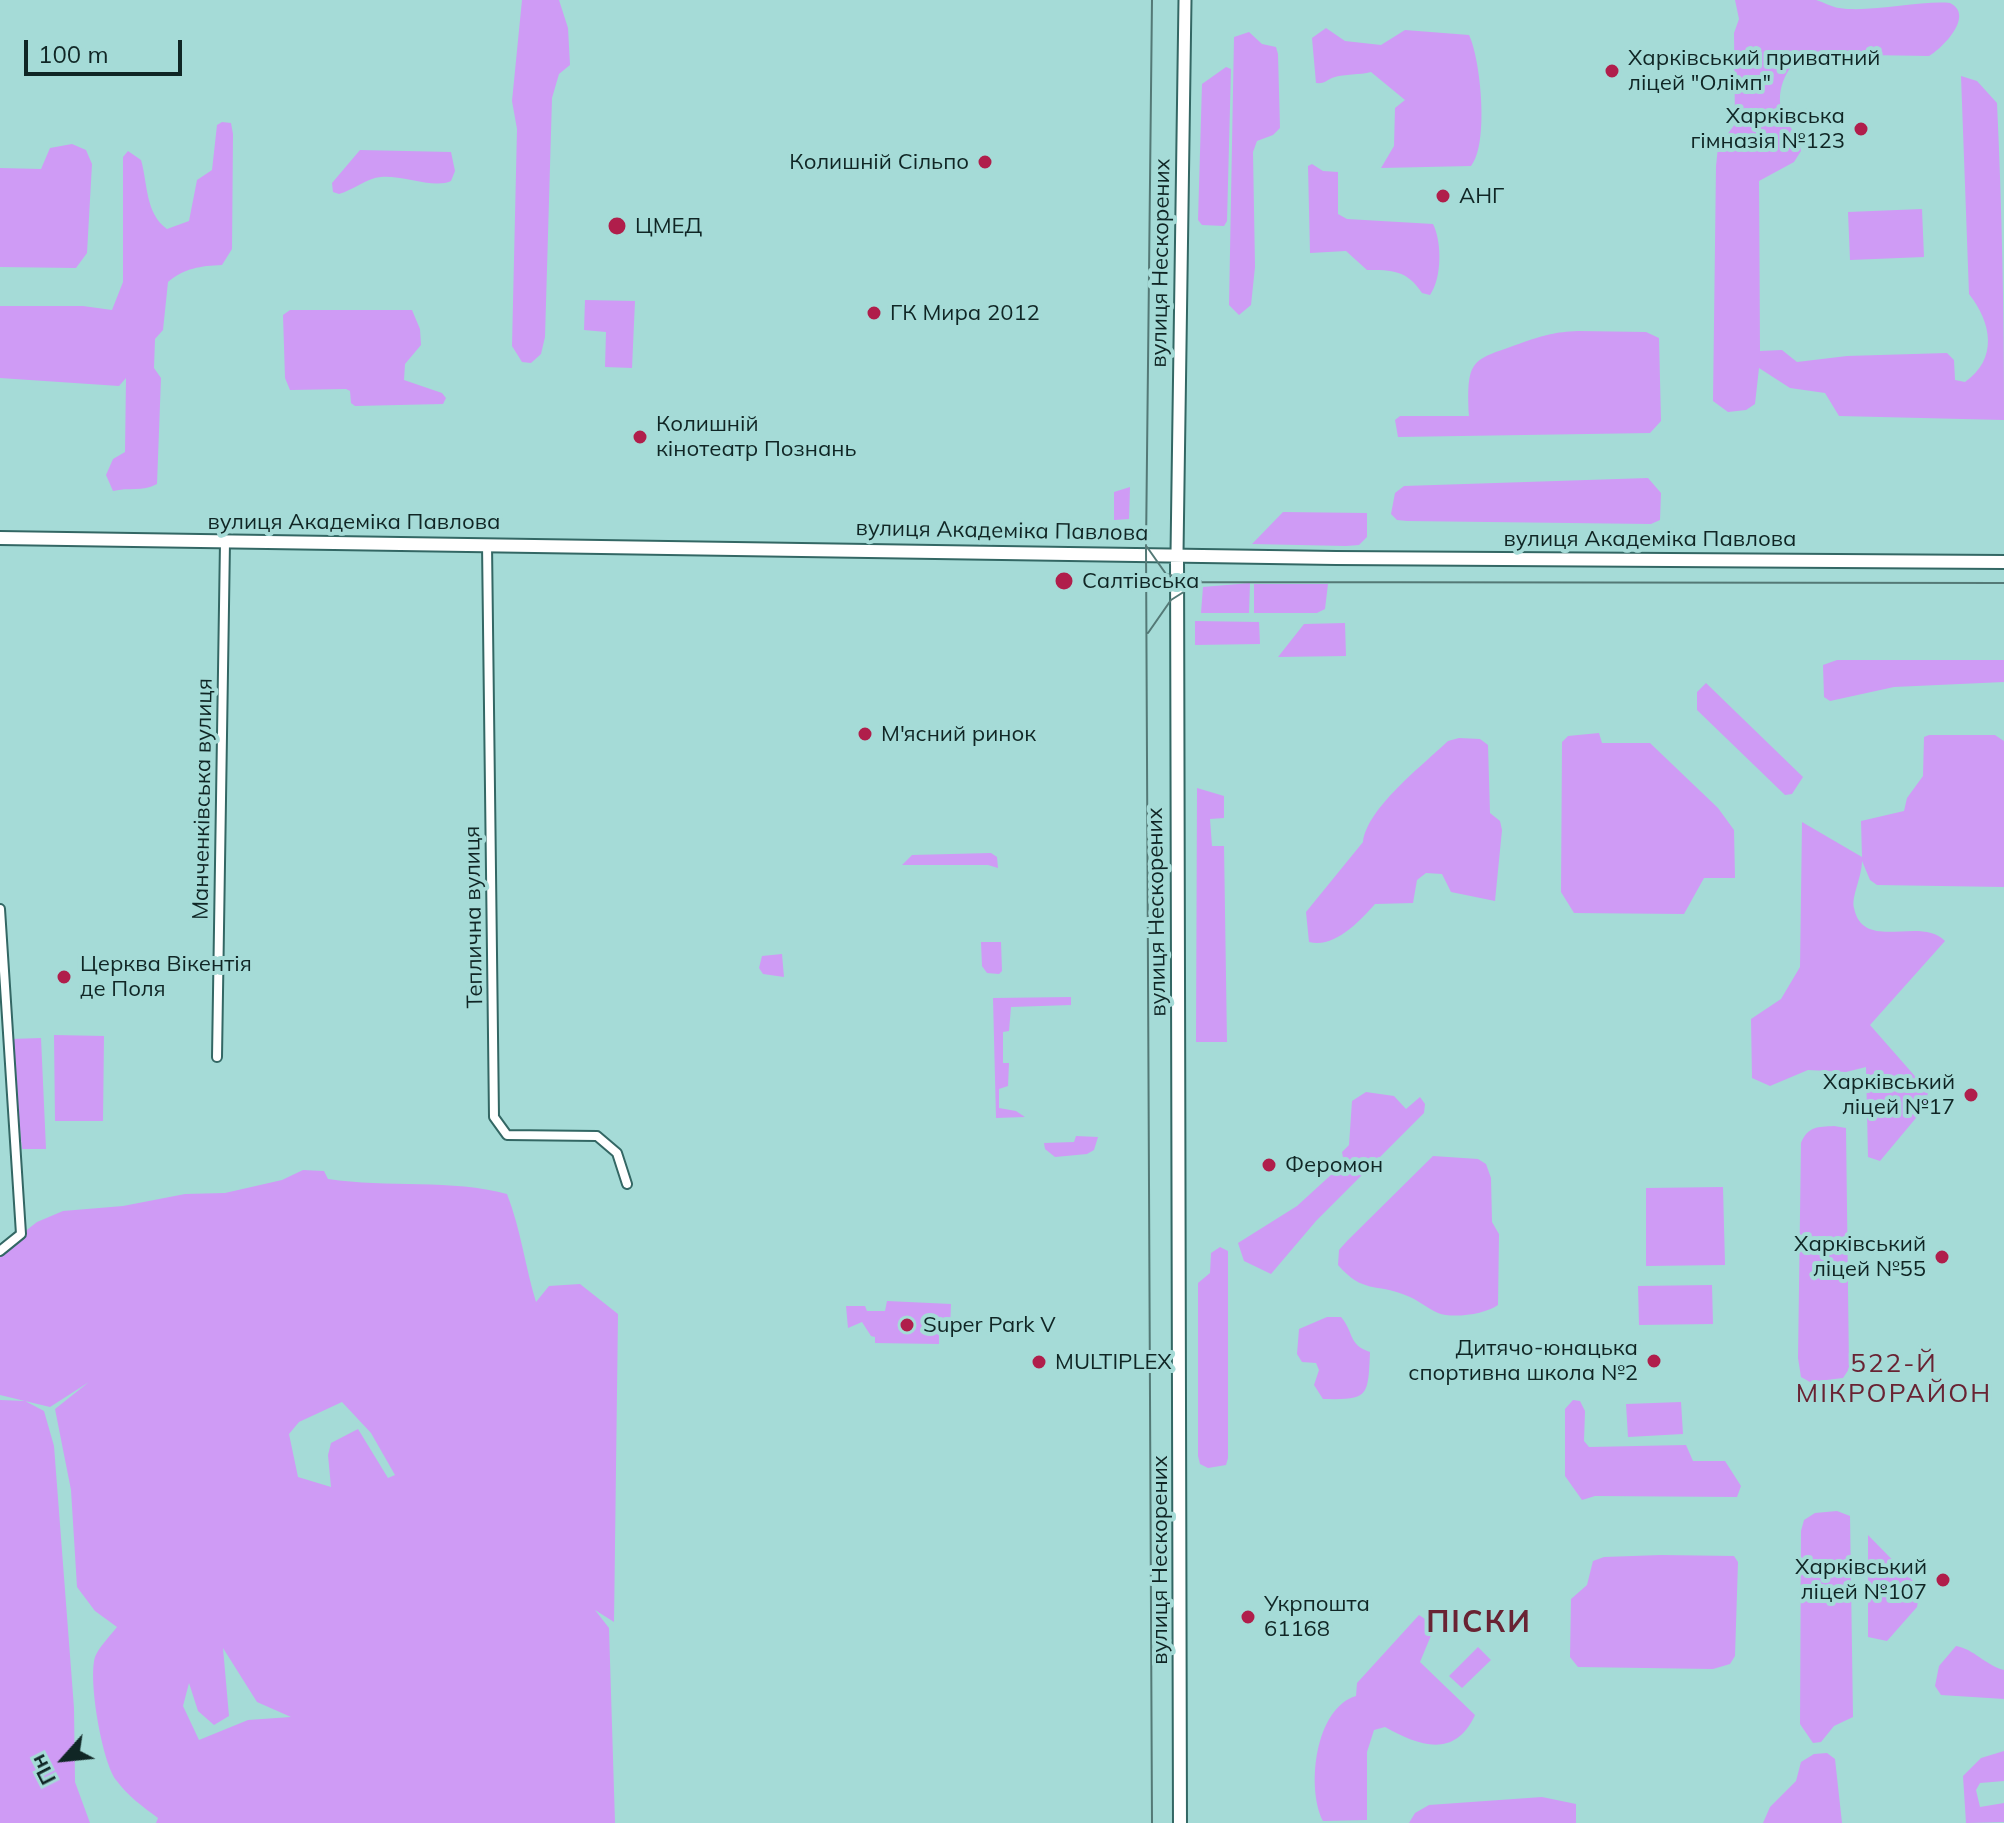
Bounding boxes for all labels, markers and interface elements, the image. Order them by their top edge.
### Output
scale bar [28,24,186,74]
text: 100 m [38,39,109,69]
place label: Харківський приватний ліцей "Олімп" [1628,45,1880,96]
marker: Харківський приватний ліцей "Олімп" [1603,62,1621,80]
place label: Харківська гімназія №123 [1690,103,1845,154]
marker: Харківська гімназія №123 [1852,120,1870,138]
place label: Колишній Сільпо [789,149,969,175]
marker: Колишній Сільпо [976,153,994,171]
street label: вулиця Нескорених [1146,158,1176,368]
place label: АНГ [1459,183,1504,209]
marker: АНГ [1434,187,1452,205]
place label: ЦМЕД [635,213,702,239]
marker: ЦМЕД [606,215,628,237]
place label: ГК Мира 2012 [890,300,1040,326]
marker: ГК Мира 2012 [865,304,883,322]
place label: Колишній кінотеатр Познань [656,411,857,462]
marker: Колишній кінотеатр Познань [631,428,649,446]
street label: вулиця Академіка Павлова [208,509,500,535]
street label: вулиця Академіка Павлова [855,515,1149,547]
street label: вулиця Академіка Павлова [1504,526,1796,552]
place label: Салтівська [1082,568,1199,594]
marker: Салтівська [1053,570,1075,592]
street label: Манченківська вулиця [188,678,218,920]
place label: М'ясний ринок [881,721,1036,747]
marker: М'ясний ринок [856,725,874,743]
street label: вулиця Нескорених [1142,807,1172,1017]
street label: Теплична вулиця [459,825,489,1009]
place label: Церква Вікентія де Поля [80,951,252,1002]
marker: Церква Вікентія де Поля [55,968,73,986]
place label: Харківський ліцей №17 [1823,1069,1955,1120]
marker: Харківський ліцей №17 [1962,1086,1980,1104]
place label: Феромон [1285,1152,1383,1178]
marker: Феромон [1260,1156,1278,1174]
place label: Харківський ліцей №55 [1794,1231,1926,1282]
marker: Харківський ліцей №55 [1933,1248,1951,1266]
place label: Super Park V [923,1312,1056,1338]
marker: Super Park V [898,1316,916,1334]
place label: Дитячо-юнацька спортивна школа №2 [1408,1335,1638,1386]
district label: 522-Й МІКРОРАЙОН [1796,1348,1992,1410]
place label: MULTIPLEX [1055,1349,1172,1375]
marker: Дитячо-юнацька спортивна школа №2 [1645,1352,1663,1370]
marker: MULTIPLEX [1030,1353,1048,1371]
street label: вулиця Нескорених [1147,1455,1173,1665]
place label: Харківський ліцей №107 [1795,1554,1927,1606]
marker: Харківський ліцей №107 [1934,1571,1952,1589]
place label: Укрпошта 61168 [1264,1591,1370,1642]
district label: ПІСКИ [1426,1605,1532,1641]
marker: Укрпошта 61168 [1239,1608,1257,1626]
north arrow [24,1719,104,1799]
text: Пн [23,1750,62,1790]

